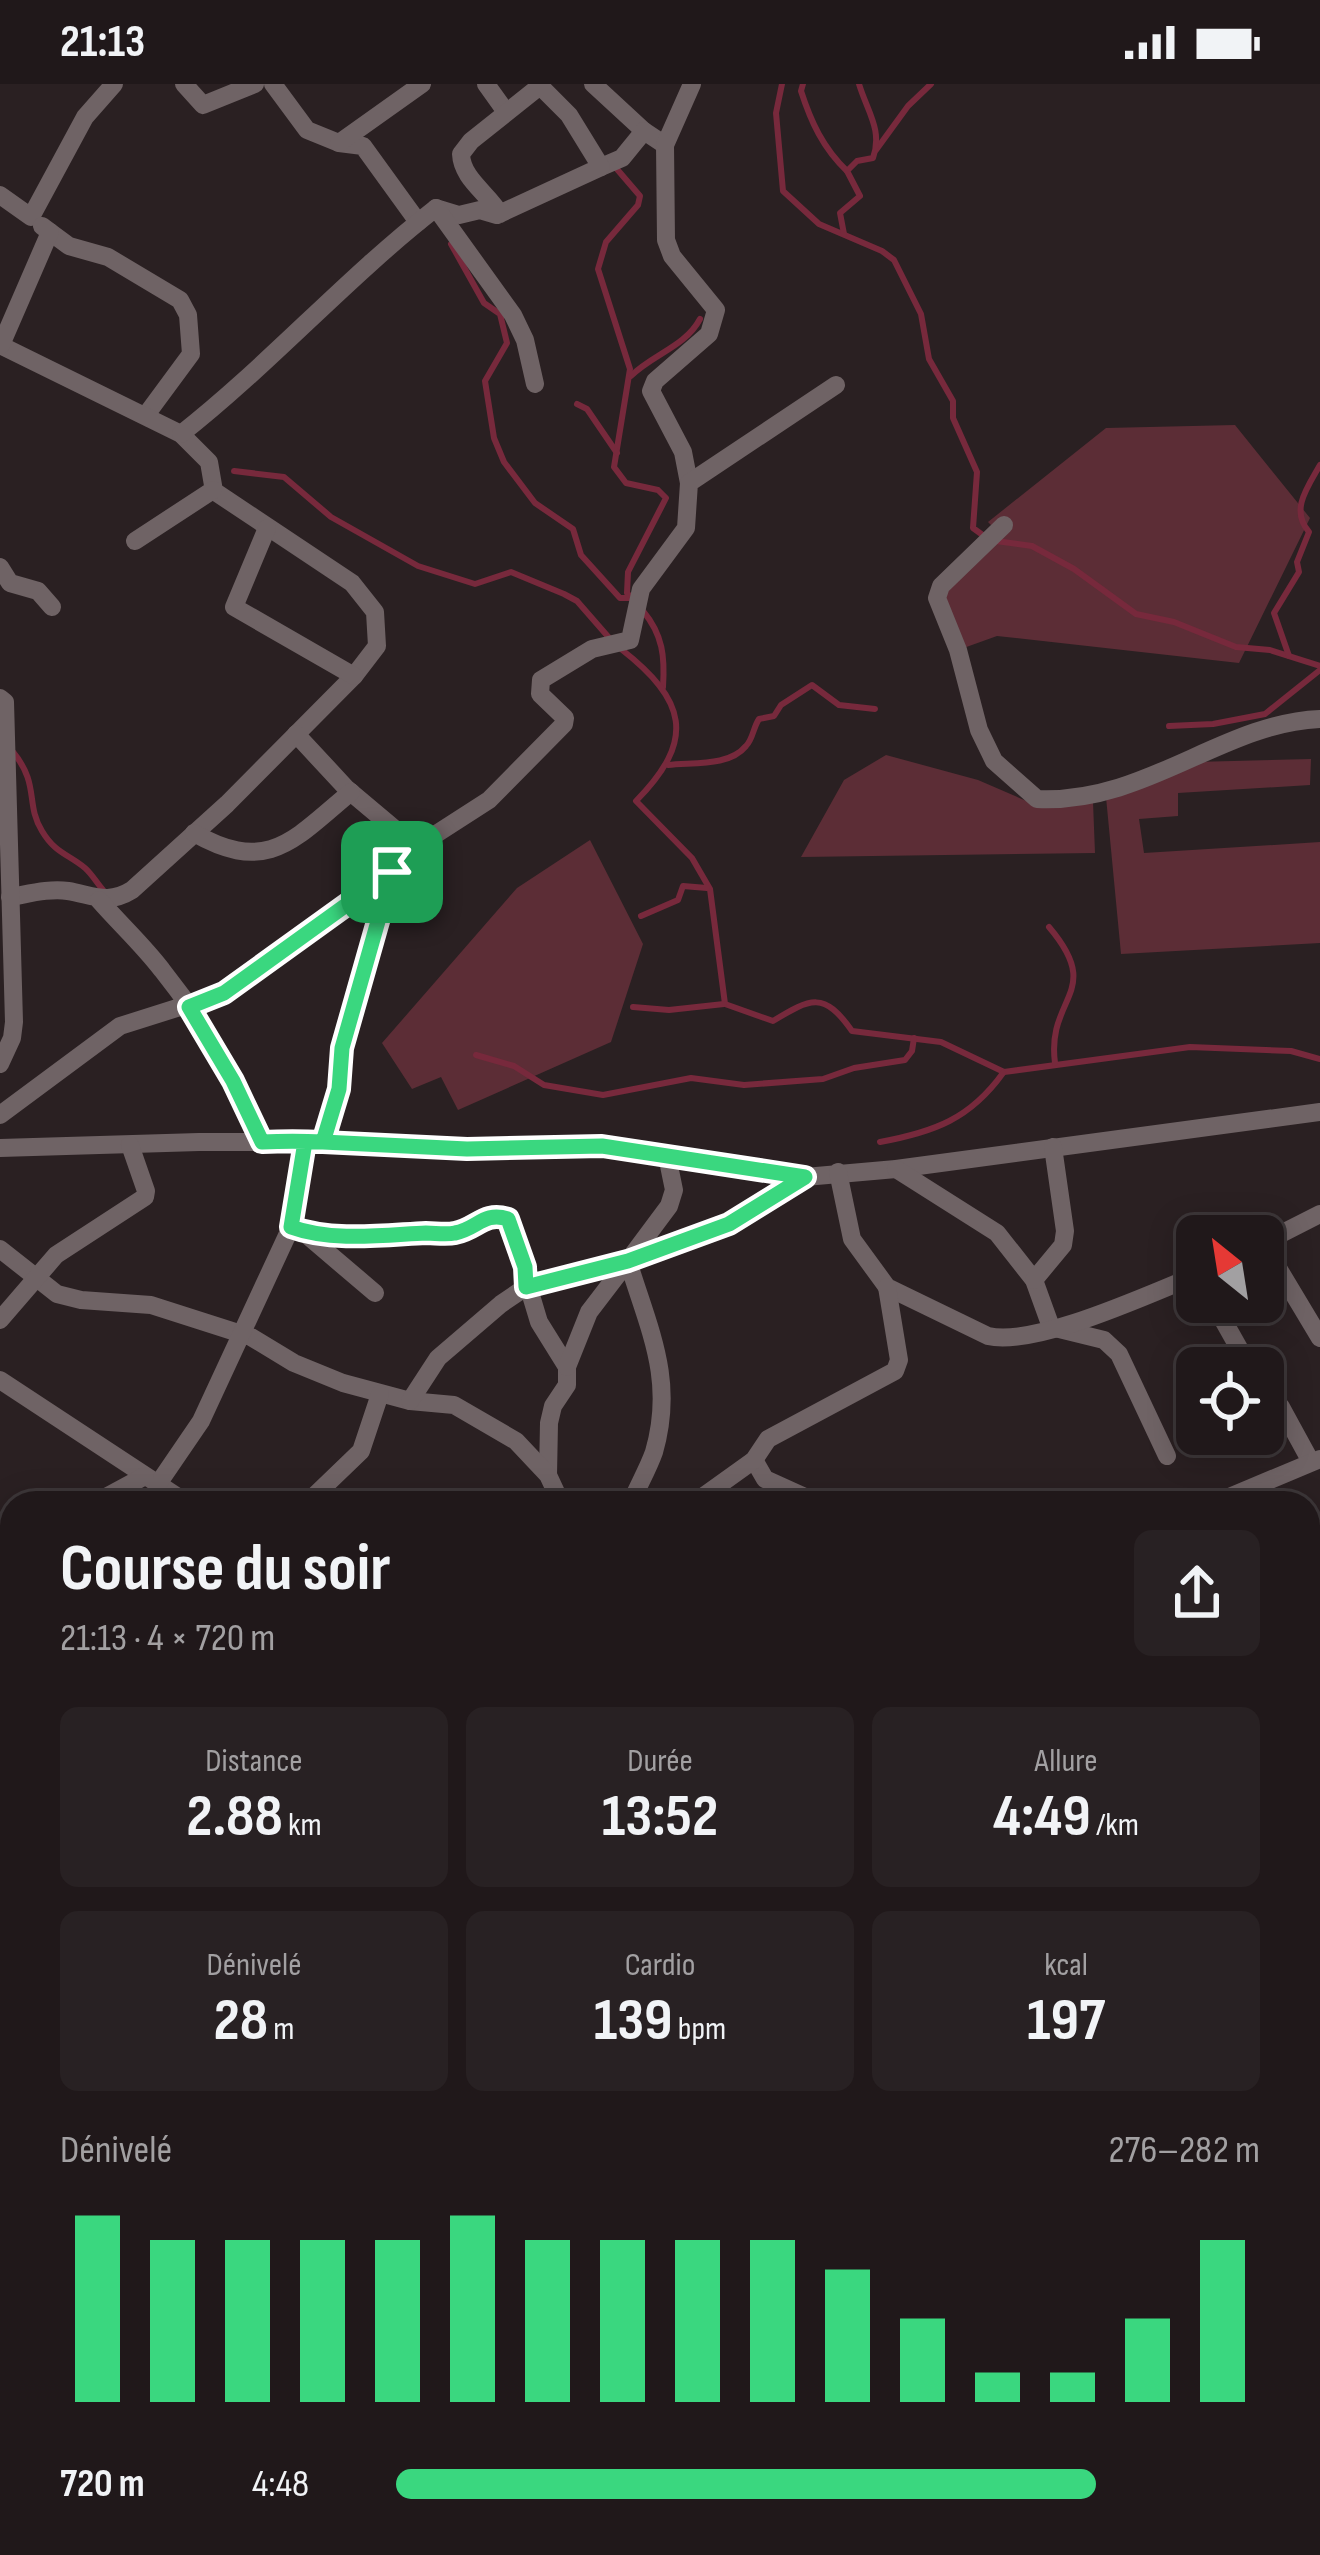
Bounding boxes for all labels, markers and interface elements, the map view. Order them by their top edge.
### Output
text: 21:13 [60,15,145,70]
pin [341,821,443,923]
icon: arrive [359,839,425,905]
north arrow [1176,1215,1284,1323]
map controls [1176,1215,1284,1455]
button: locate [1176,1347,1284,1455]
text: Course du soir [60,1530,391,1609]
button: share [1134,1530,1260,1656]
text: 21:13 · 4 × 720 m [60,1615,275,1662]
text: Distance [205,1741,303,1781]
text: Durée [627,1741,693,1781]
text: Allure [1035,1741,1097,1781]
text: 2.88 [186,1781,283,1853]
text: 13:52 [602,1781,718,1853]
text: 4:49 [993,1781,1091,1853]
text: km [283,1805,322,1845]
text: /km [1091,1805,1139,1845]
text: Dénivelé [207,1945,301,1985]
text: Cardio [625,1945,695,1985]
text: kcal [1044,1945,1088,1985]
text: 28 [213,1985,268,2057]
text: 139 [594,1985,673,2057]
text: 197 [1027,1985,1105,2057]
text: m [268,2009,295,2049]
text: bpm [673,2009,726,2049]
text: Dénivelé [60,2127,172,2174]
text: 276–282 m [1109,2127,1260,2174]
text: 720 m [60,2461,145,2508]
text: 4:48 [252,2461,309,2508]

